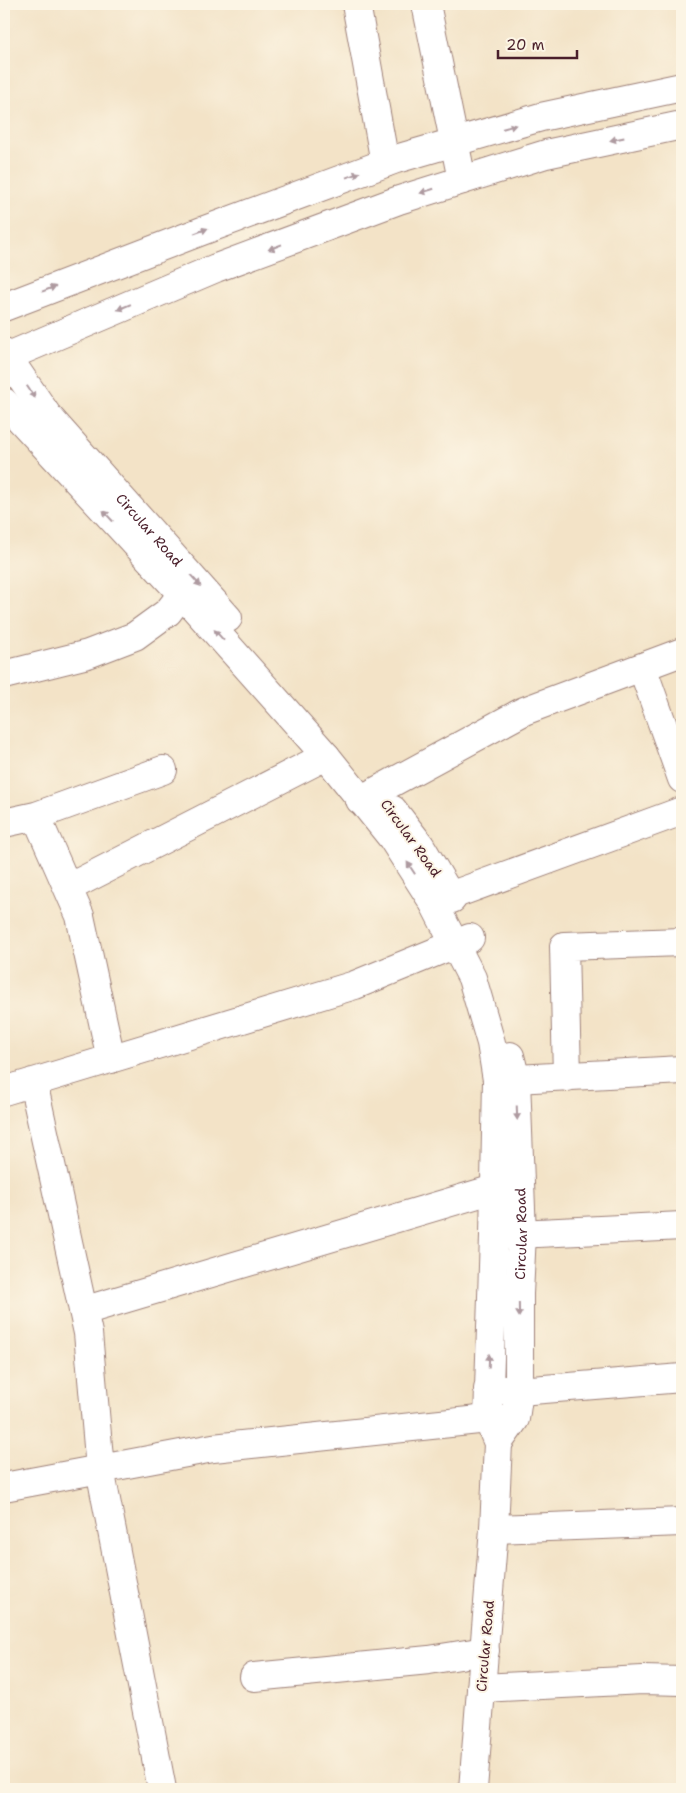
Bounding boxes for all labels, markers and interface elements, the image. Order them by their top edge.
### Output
scale bar [498,28,577,60]
text: 20 m [506,35,545,55]
one-way arrow [501,122,516,130]
one-way arrow [610,135,625,143]
one-way arrow [346,171,361,178]
one-way arrow [419,187,434,195]
one-way arrow [194,227,209,235]
one-way arrow [267,243,282,251]
one-way arrow [42,285,56,293]
one-way arrow [117,304,131,312]
one-way arrow [26,386,36,399]
street label: Circular Road [112,489,187,570]
one-way arrow [103,509,114,522]
one-way arrow [190,574,202,586]
one-way arrow [213,630,225,642]
street label: Circular Road [377,795,445,881]
one-way arrow [406,862,416,875]
one-way arrow [513,1105,521,1121]
street label: Circular Road [511,1187,531,1280]
one-way arrow [515,1302,523,1318]
one-way arrow [486,1353,494,1369]
street label: Circular Road [472,1599,498,1693]

